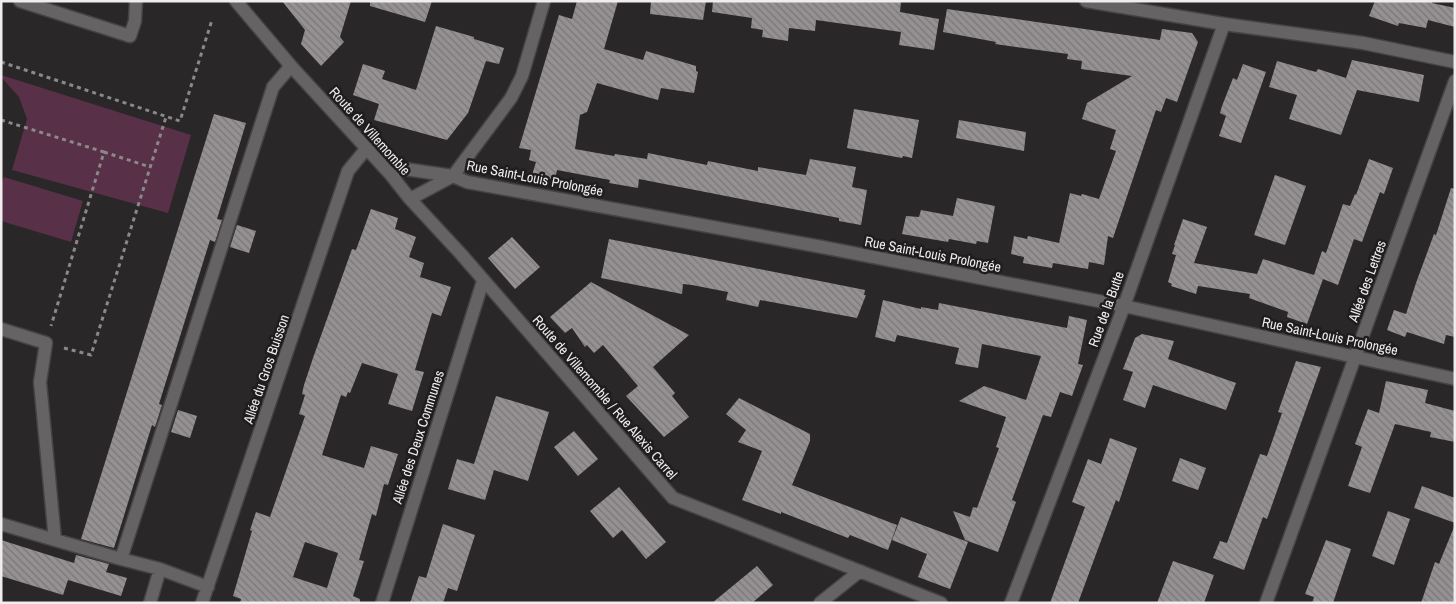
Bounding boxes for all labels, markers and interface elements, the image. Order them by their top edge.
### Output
street label: Route de Villemomble [326,83,414,179]
street label: Rue Saint-Louis Prolongée [465,156,605,200]
street label: Rue Saint-Louis Prolongée [863,232,1003,276]
street label: Allée des Lettres [1344,238,1390,325]
street label: Rue de la Butte [1084,269,1128,349]
street label: Route de Villemomble / Rue Alexis Carrel [529,311,681,483]
street label: Allée du Gros Buisson [239,312,293,427]
street label: Rue Saint-Louis Prolongée [1260,313,1400,359]
street label: Allée des Deux Communes [388,368,448,507]

